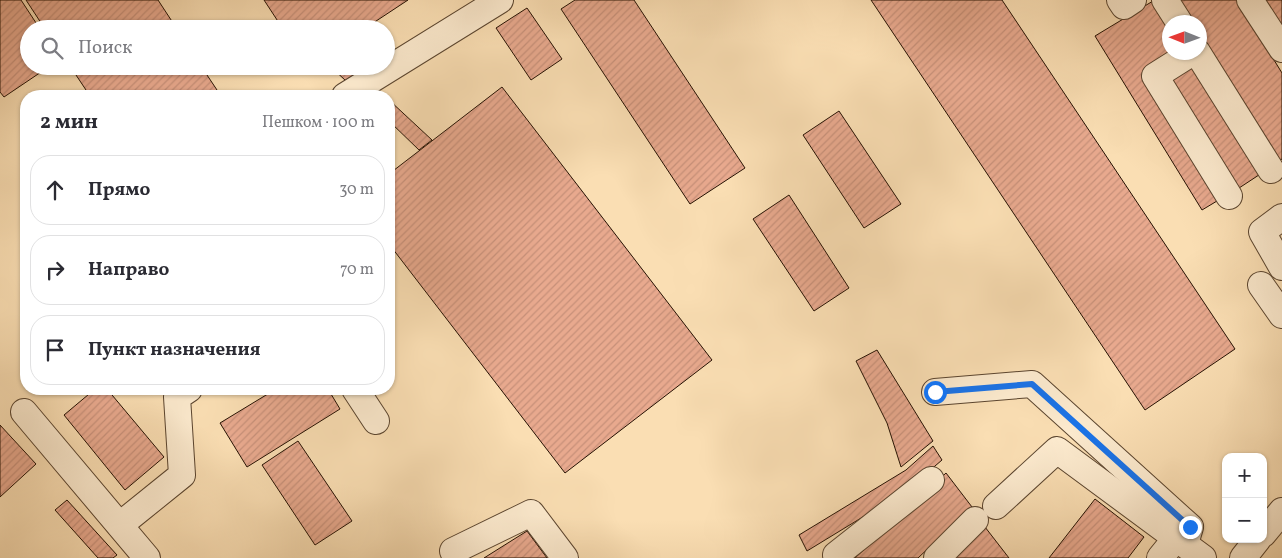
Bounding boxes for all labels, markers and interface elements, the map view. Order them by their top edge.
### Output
north arrow [1162,15,1207,60]
search box [20,20,395,75]
icon: search [38,34,66,62]
text: Поиск [78,35,132,61]
text: 2 мин [40,108,98,137]
text: Пешком · 100 m [262,112,375,134]
icon: ahead [41,176,69,204]
text: Прямо [88,177,150,203]
text: 30 m [339,179,374,201]
icon: right [41,256,69,284]
text: Направо [88,257,170,283]
text: 70 m [340,259,374,281]
icon: arrive [41,336,69,364]
text: Пункт назначения [88,337,261,363]
route start [924,381,947,404]
map controls [1222,453,1267,543]
button: + [1222,453,1267,498]
button: − [1222,498,1267,543]
route end [1179,516,1202,539]

